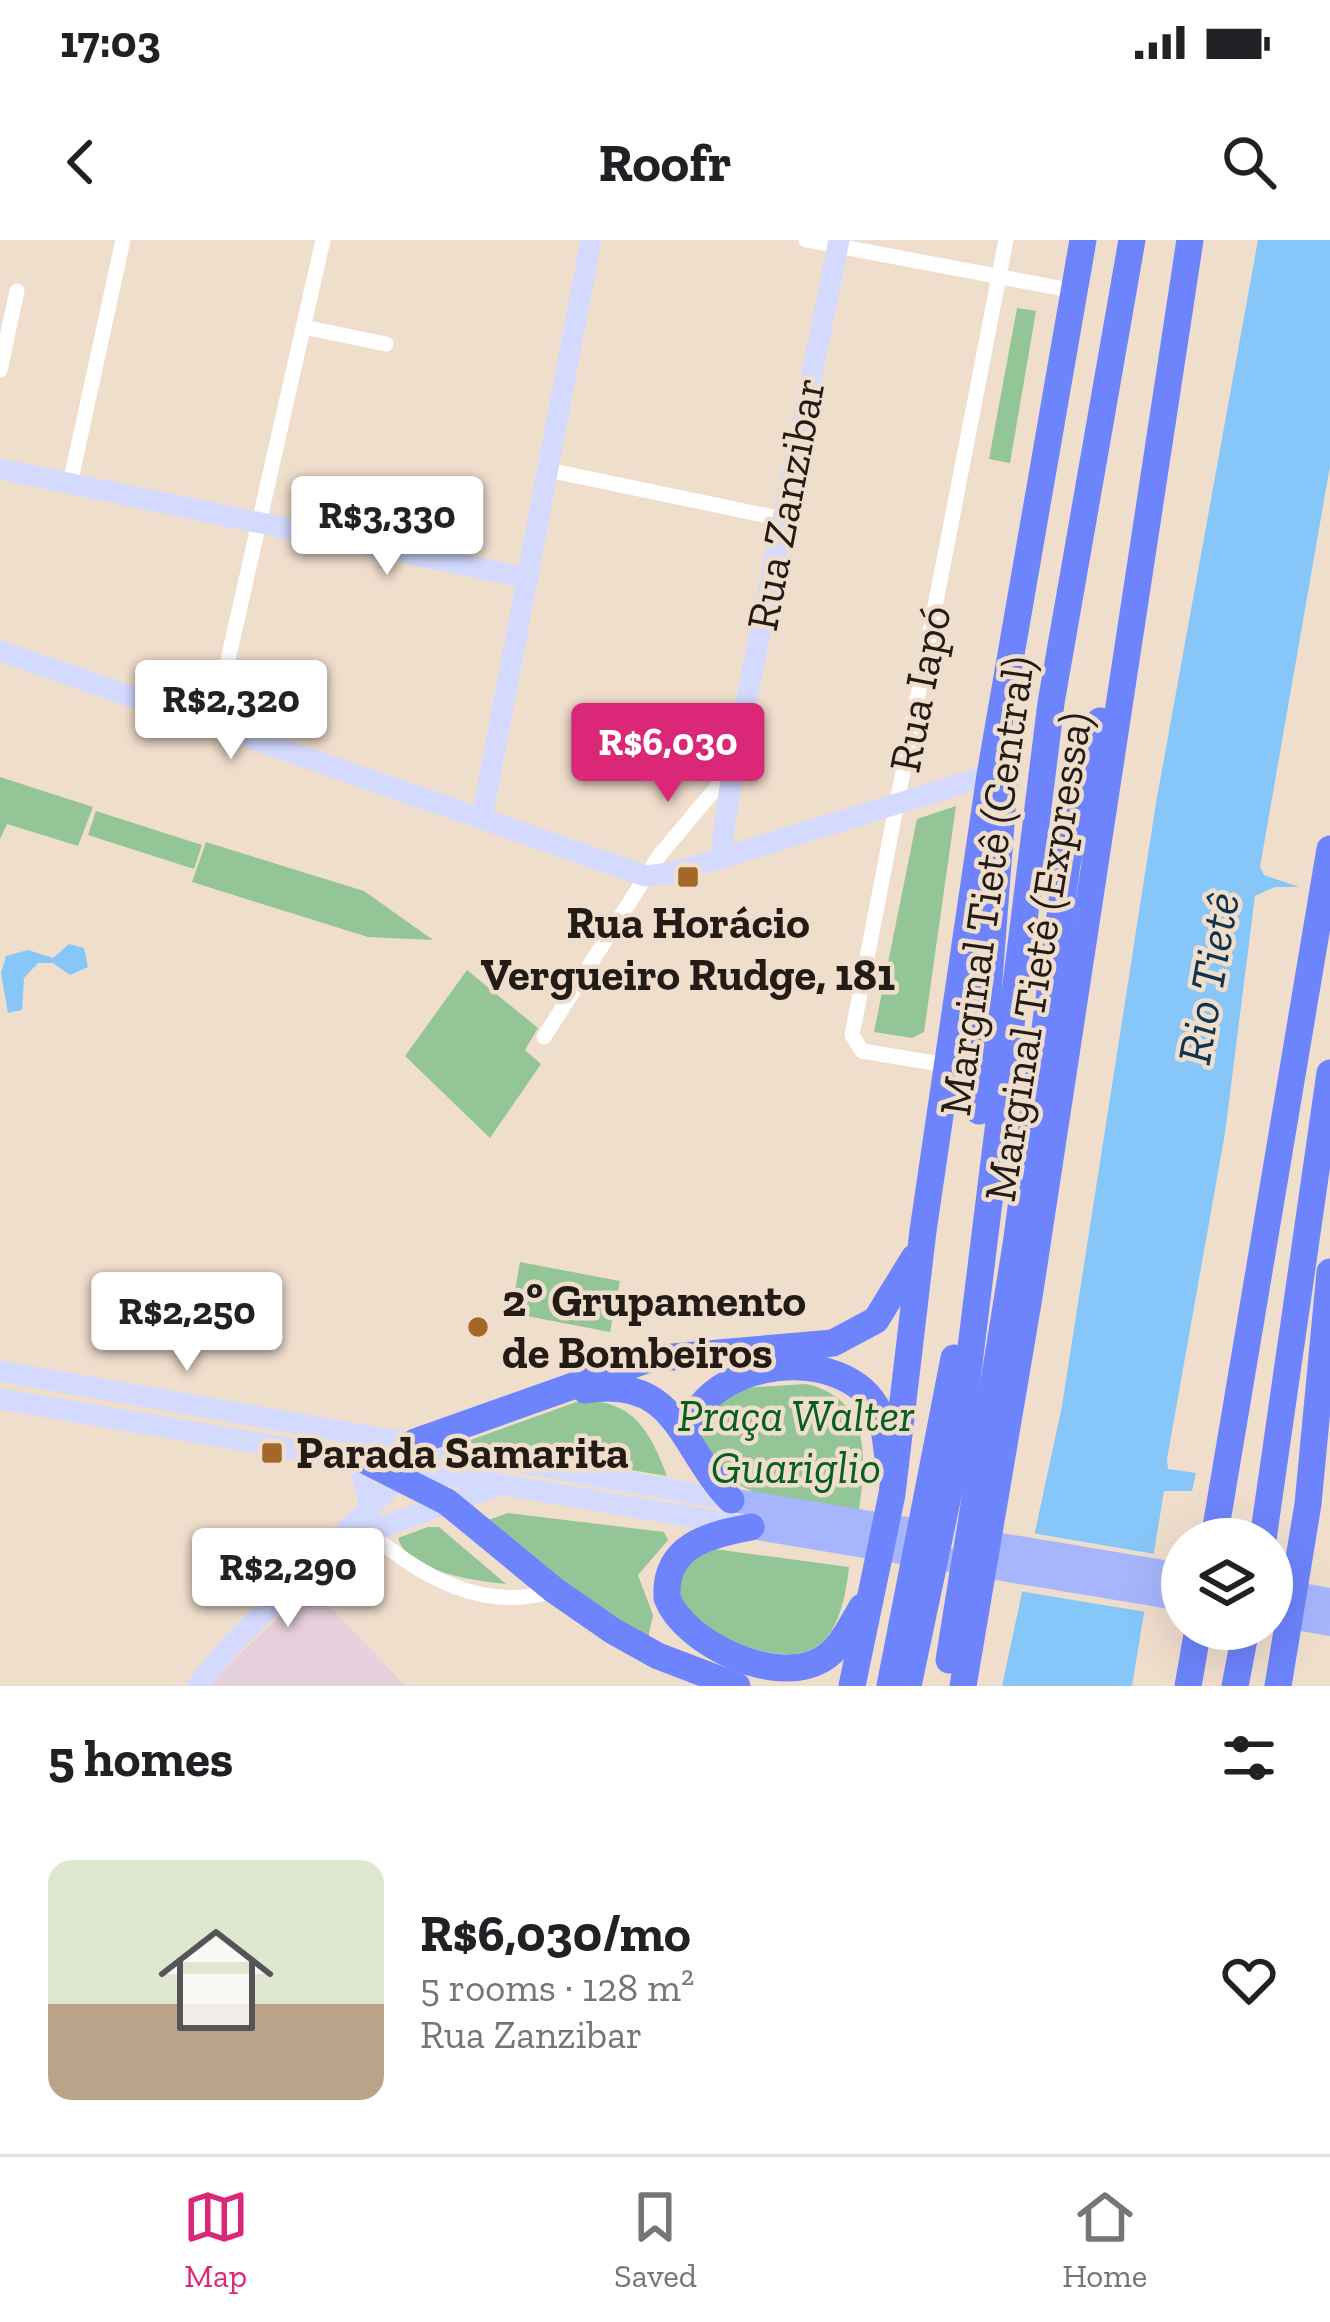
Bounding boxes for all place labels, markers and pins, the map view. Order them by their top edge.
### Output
pin: R$3,330 [276,476,498,578]
pin: R$2,320 [120,660,342,762]
pin: R$6,030 [557,703,779,805]
marker: Rua Horácio Vergueiro Rudge, 181 [675,864,701,890]
place label: Rua Horácio Vergueiro Rudge, 181 [481,896,895,1002]
pin: R$2,250 [76,1272,298,1374]
place label: 2º Grupamento de Bombeiros [502,1274,806,1380]
marker: 2º Grupamento de Bombeiros [465,1314,491,1340]
place label: Parada Samarita [296,1426,629,1480]
marker: Parada Samarita [259,1440,285,1466]
pin: R$2,290 [177,1528,399,1630]

